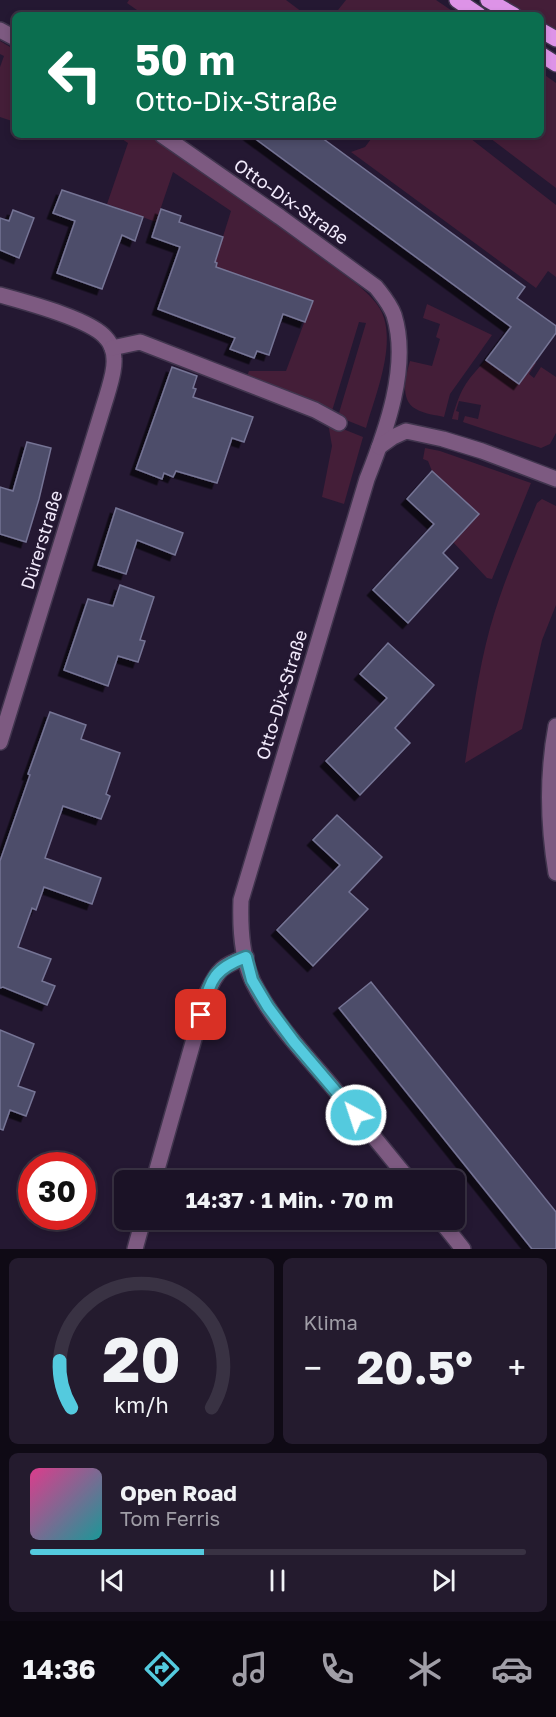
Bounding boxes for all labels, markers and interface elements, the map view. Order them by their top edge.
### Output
text: 50 m [135,34,235,84]
icon: left [36,36,114,114]
text: Otto-Dix-Straße [135,85,337,117]
street label: Otto-Dix-Straße [230,153,353,249]
street label: Dürerstraße [16,488,67,592]
street label: Otto-Dix-Straße [251,627,311,762]
pin [175,989,226,1040]
icon: arrive [184,998,217,1031]
position arrow [324,1083,388,1147]
speed limit sign: 30 [18,1152,96,1230]
text: 14:37 · 1 Min. · 70 m [186,1186,393,1213]
text: Klima [304,1310,358,1334]
text: 20 [102,1321,181,1396]
text: 20.5° [357,1340,473,1394]
text: − [304,1348,322,1387]
text: + [508,1348,526,1387]
text: km/h [114,1392,169,1418]
text: Open Road [120,1479,237,1506]
text: Tom Ferris [120,1506,220,1530]
icon: previous [96,1564,129,1597]
icon: pause [261,1564,294,1597]
icon: next [427,1564,460,1597]
icon: directions [141,1648,183,1690]
icon: music [229,1648,271,1690]
icon: phone [316,1648,358,1690]
icon: climate [404,1648,446,1690]
icon: car [491,1648,533,1690]
text: 14:36 [23,1653,96,1685]

